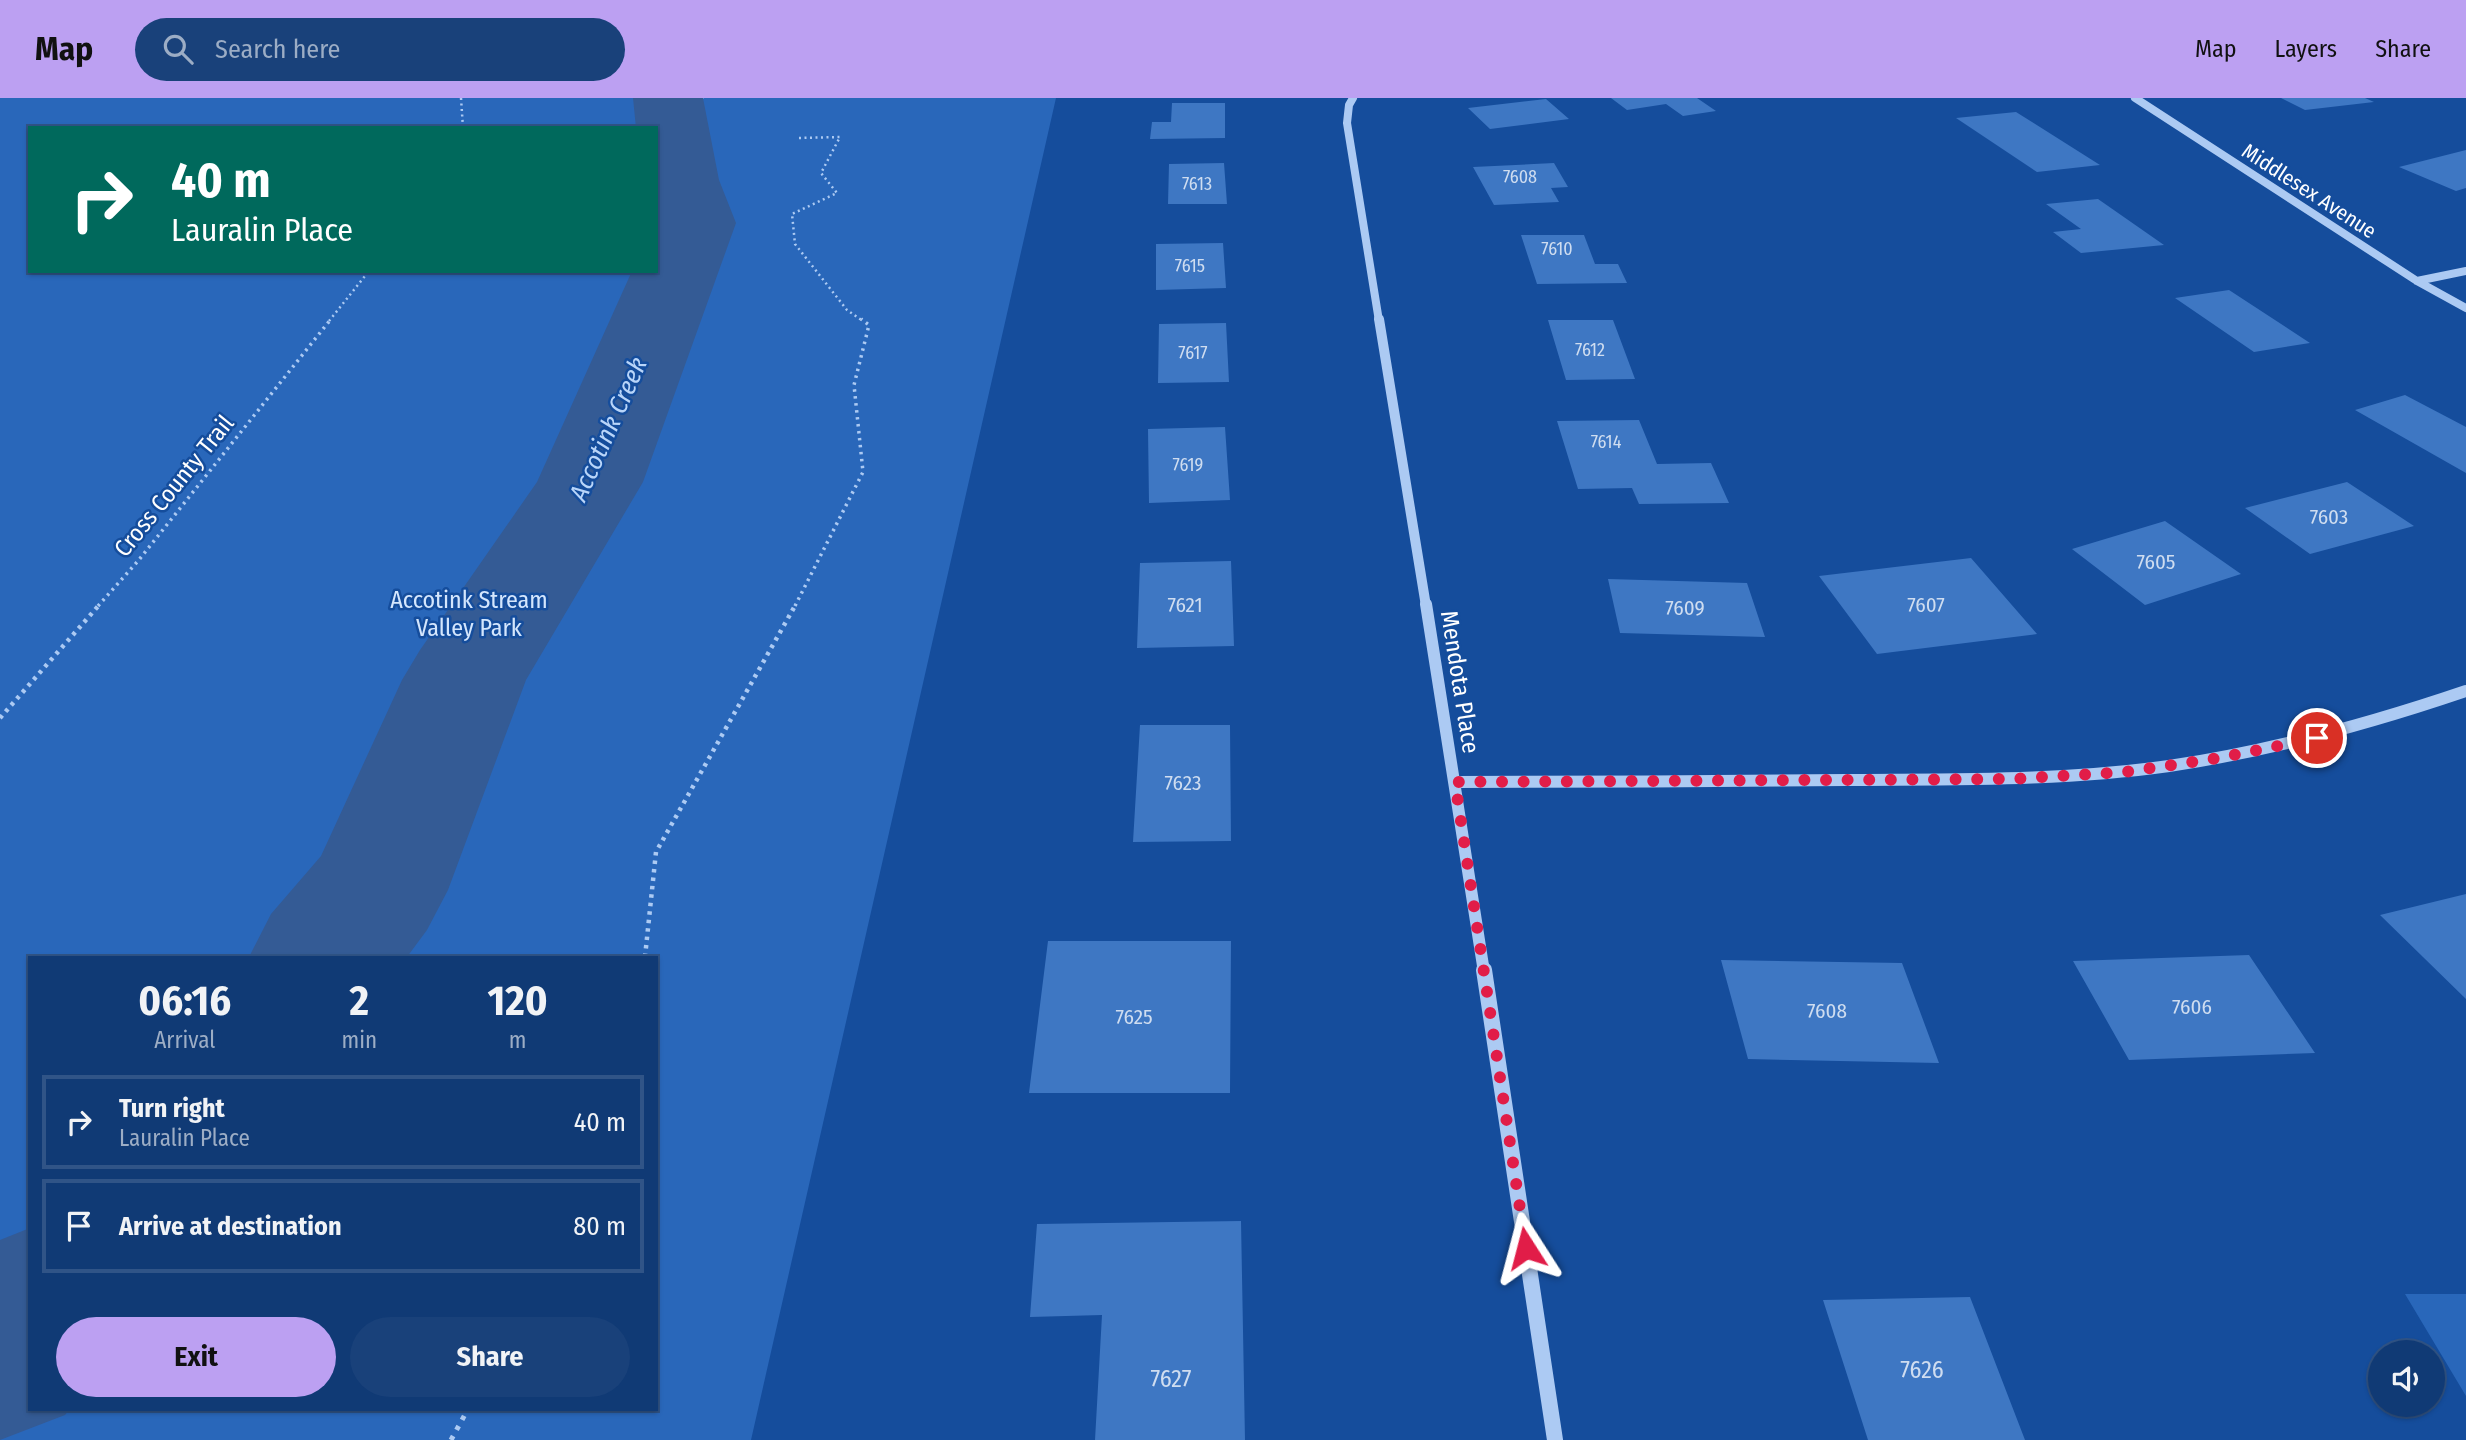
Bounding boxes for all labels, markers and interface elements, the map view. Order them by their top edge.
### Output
search box [135,18,625,81]
text: Map [35,29,93,69]
icon: search [159,30,197,68]
text: Search here [215,34,340,65]
text: Map [2195,35,2237,63]
text: Layers [2275,35,2337,63]
text: Share [2375,35,2431,63]
street label: Middlesex Avenue [2237,138,2381,244]
text: 40 m [171,151,271,210]
icon: right [56,154,147,245]
house number: 7608 [1503,166,1537,188]
house number: 7613 [1182,173,1212,195]
text: Lauralin Place [171,211,353,249]
house number: 7610 [1541,238,1573,260]
house number: 7615 [1175,255,1205,277]
house number: 7612 [1575,339,1605,361]
house number: 7617 [1178,342,1208,364]
water label: Accotink Creek [563,352,654,507]
street label: Cross County Trail [108,410,240,562]
house number: 7614 [1591,431,1622,453]
house number: 7619 [1173,454,1203,476]
house number: 7603 [2310,504,2348,530]
house number: 7605 [2136,549,2176,575]
park label: Accotink Stream Valley Park [390,586,548,642]
house number: 7621 [1167,592,1203,618]
house number: 7607 [1907,592,1945,618]
house number: 7609 [1665,595,1705,621]
street label: Mendota Place [1435,609,1485,755]
pin [2287,708,2347,768]
icon: arrive [2298,719,2336,757]
house number: 7623 [1165,770,1201,796]
text: 06:16 [138,976,231,1026]
text: 2 [350,976,369,1026]
text: 120 [487,976,548,1026]
house number: 7606 [2172,994,2212,1020]
house number: 7608 [1807,998,1847,1024]
house number: 7625 [1115,1004,1153,1030]
text: Arrival [154,1026,215,1054]
text: min [342,1026,377,1054]
text: m [509,1026,526,1054]
text: Turn right [119,1093,225,1124]
icon: right [60,1103,98,1141]
text: 40 m [574,1107,626,1138]
text: Lauralin Place [119,1124,250,1152]
icon: arrive [60,1207,98,1245]
text: Arrive at destination [119,1211,342,1242]
text: 80 m [573,1211,626,1242]
position arrow [1489,1211,1563,1285]
button: Exit [56,1317,336,1397]
button: Share [350,1317,630,1397]
map controls [2368,1340,2445,1417]
button: sound [2368,1340,2445,1417]
house number: 7626 [1900,1356,1944,1384]
house number: 7627 [1151,1365,1192,1393]

